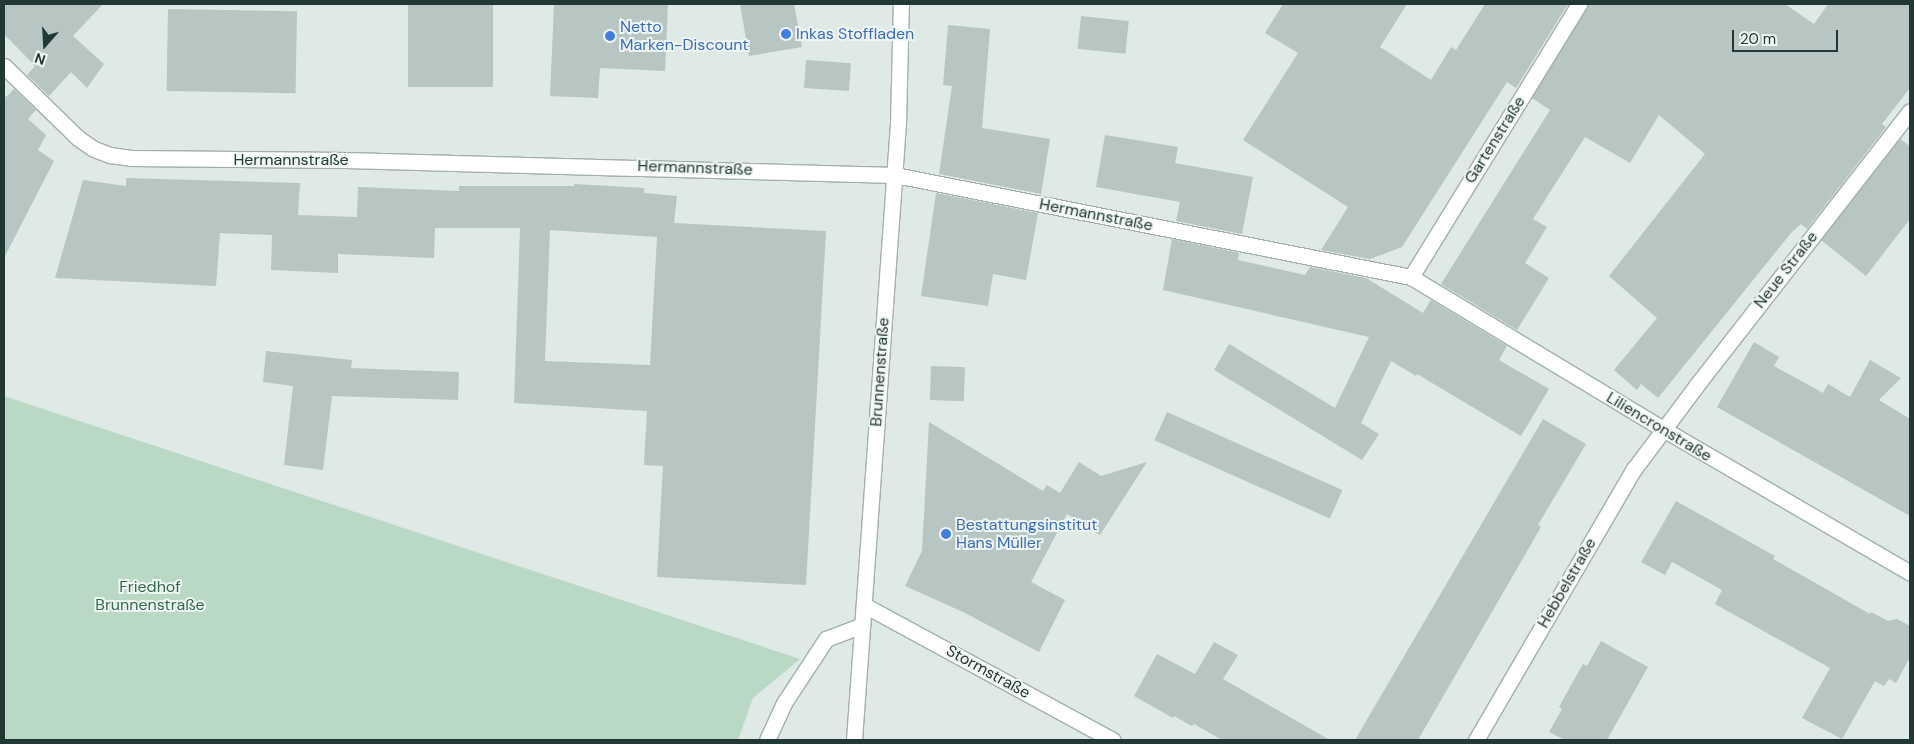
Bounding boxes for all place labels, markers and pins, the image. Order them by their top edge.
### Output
place label: Netto Marken-Discount [620,17,749,55]
place label: Inkas Stoffladen [796,24,914,44]
marker: Inkas Stoffladen [780,28,792,40]
marker: Netto Marken-Discount [604,30,616,42]
place label: Bestattungsinstitut Hans Müller [956,515,1098,553]
marker: Bestattungsinstitut Hans Müller [940,528,952,540]

